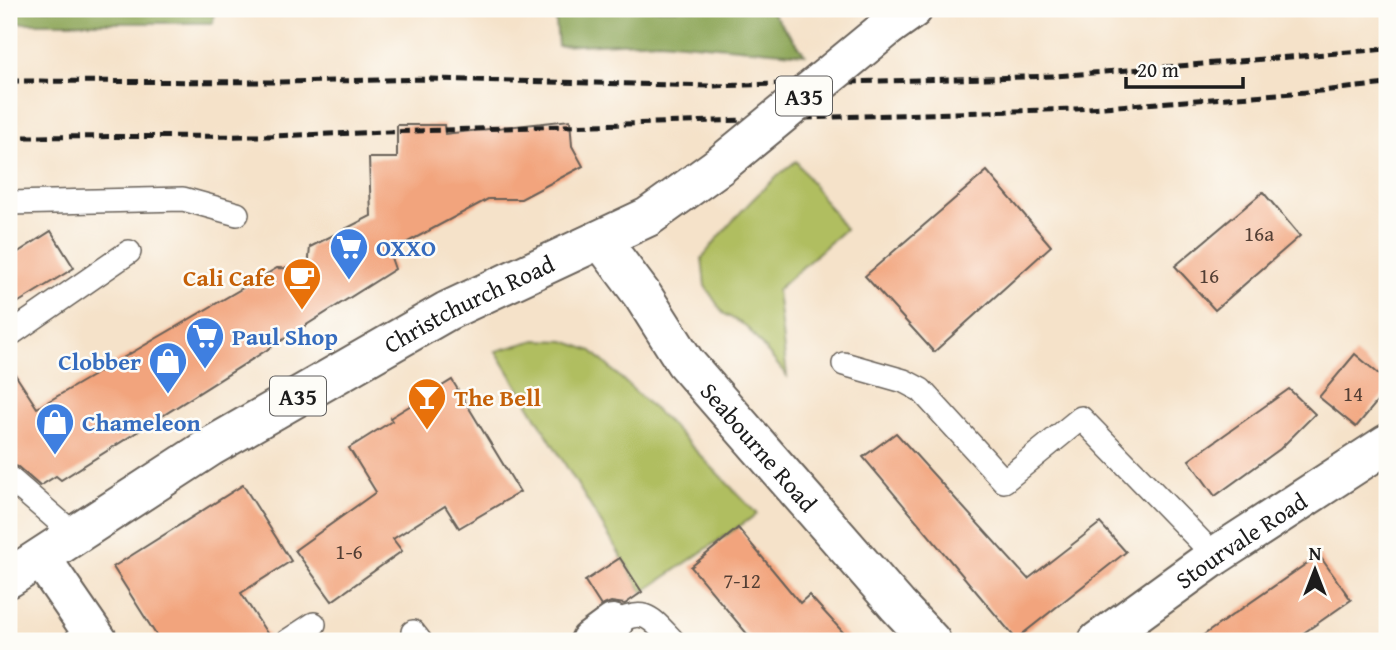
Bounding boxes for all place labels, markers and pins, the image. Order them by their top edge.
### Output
supermarket icon: OXXO [328,226,370,281]
place label: OXXO [376,230,436,265]
cafe icon: Cali Cafe [281,256,323,311]
place label: Cali Cafe [183,260,275,295]
supermarket icon: Paul Shop [184,315,226,370]
place label: Paul Shop [232,319,338,354]
shop icon: Clobber [147,340,189,395]
place label: Clobber [58,344,141,379]
bar icon: The Bell [406,376,448,431]
place label: The Bell [454,380,541,415]
shop icon: Chameleon [34,401,76,456]
place label: Chameleon [82,405,201,440]

